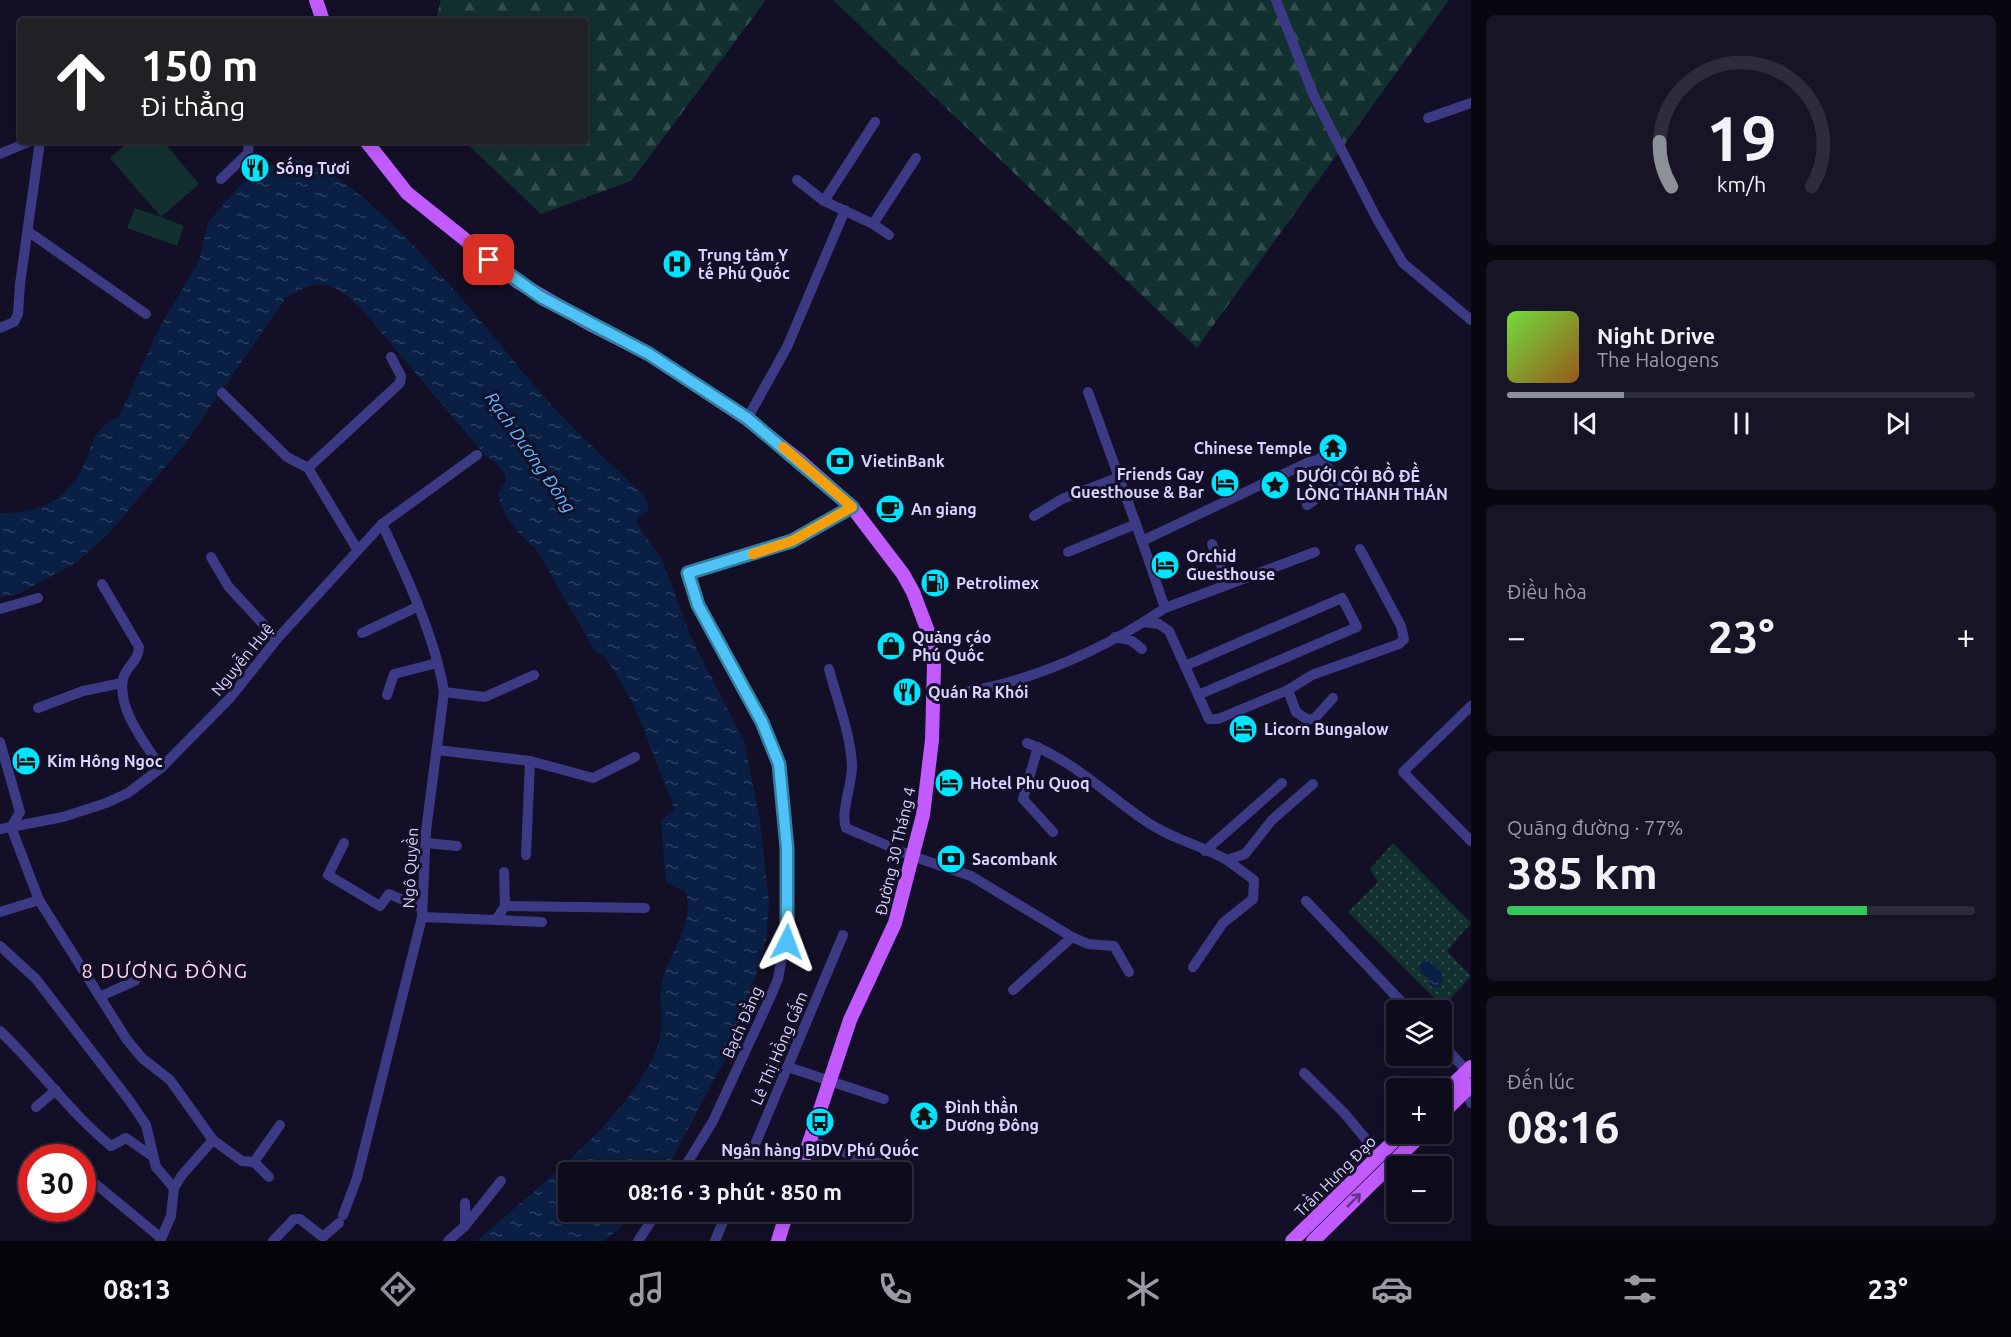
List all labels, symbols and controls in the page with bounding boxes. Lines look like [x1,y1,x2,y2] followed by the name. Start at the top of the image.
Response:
[42,42,120,120] icon: ahead
[141,42,258,89] text: 150 m
[141,91,245,121] text: Đi thẳng
[1706,103,1776,173] text: 19
[239,152,271,184] restaurant icon: Sống Tươi
[276,156,350,177] place label: Sống Tươi
[1716,172,1766,196] text: km/h
[463,234,514,285] pin
[472,243,505,276] icon: arrive
[698,246,790,282] place label: Trung tâm Y tế Phú Quốc
[661,248,693,280] hospital icon: Trung tâm Y tế Phú Quốc
[1597,323,1715,348] text: Night Drive
[1597,348,1719,371] text: The Halogens
[482,388,580,516] water label: Rạch Dương Đông
[1569,407,1602,440] icon: previous
[1725,407,1758,440] icon: pause
[1881,407,1914,440] icon: next
[1317,432,1349,464] temple icon: Chinese Temple
[1194,439,1312,457] place label: Chinese Temple
[824,445,856,477] bank icon: VietinBank
[861,452,945,470] place label: VietinBank
[1296,461,1448,503] place label: DƯỚI CỘI BỒ ĐỀ LÒNG THANH THÁN
[1070,465,1204,501] place label: Friends Gay Guesthouse & Bar
[1209,467,1241,499] hotel icon: Friends Gay Guesthouse & Bar
[1259,469,1291,501] place icon: DƯỚI CỘI BỒ ĐỀ LÒNG THANH THÁN
[874,493,906,525] cafe icon: An giang
[911,500,977,518] place label: An giang
[1186,547,1275,583] place label: Orchid Guesthouse
[1149,549,1181,581] hotel icon: Orchid Guesthouse
[919,567,951,599] fuel station icon: Petrolimex
[956,574,1039,592] place label: Petrolimex
[1507,580,1587,603] text: Điều hòa
[1708,611,1774,662] text: 23°
[205,617,277,699] street label: Nguyễn Huệ
[1507,618,1526,655] text: −
[1956,618,1975,655] text: +
[912,628,991,664] place label: Quảng cáo Phú Quốc
[875,630,907,662] shop icon: Quảng cáo Phú Quốc
[891,676,923,708] restaurant icon: Quán Ra Khói
[928,683,1029,701] place label: Quán Ra Khói
[1227,713,1259,745] hotel icon: Licorn Bungalow
[1264,720,1389,738] place label: Licorn Bungalow
[10,745,42,777] hotel icon: Kim Hông Ngoc
[47,752,163,770] place label: Kim Hông Ngoc
[933,767,965,799] hotel icon: Hotel Phu Quoq
[970,774,1090,792] place label: Hotel Phu Quoq
[871,785,919,917] street label: Đường 30 Tháng 4
[1507,816,1683,839] text: Quãng đường · 77%
[396,827,421,909] street label: Ngô Quyền
[935,843,967,875] bank icon: Sacombank
[1507,847,1658,898] text: 385 km
[972,850,1058,868] place label: Sacombank
[755,910,819,974] position arrow
[81,959,249,982] district label: 8 DƯƠNG ĐÔNG
[716,982,766,1061] street label: Bạch Đằng
[744,987,811,1107] street label: Lê Thị Hồng Gấm
[1386,1000,1452,1222] map controls
[1386,1000,1452,1066] button: layers
[1507,1070,1574,1093] text: Đến lúc
[1386,1078,1452,1144] button: +
[945,1095,1039,1134] place label: Đình thần Dương Đông
[908,1100,940,1132] temple icon: Đình thần Dương Đông
[1507,1101,1620,1152] text: 08:16
[804,1106,836,1138] bus stop icon: Ngân hàng BIDV Phú Quốc
[1289,1130,1379,1220] street label: Trần Hưng Đạo
[721,1138,919,1159] place label: Ngân hàng BIDV Phú Quốc
[18,1144,96,1222] speed limit sign: 30
[1386,1156,1452,1222] button: −
[628,1179,842,1204] text: 08:16 · 3 phút · 850 m
[1347,1193,1362,1207] one-way arrow
[377,1268,419,1310] icon: directions
[626,1268,668,1310] icon: music
[874,1268,916,1310] icon: phone
[1122,1268,1164,1310] icon: climate
[1371,1268,1413,1310] icon: car
[1619,1268,1661,1310] icon: filters
[103,1274,171,1304] text: 08:13
[1868,1274,1908,1304] text: 23°

